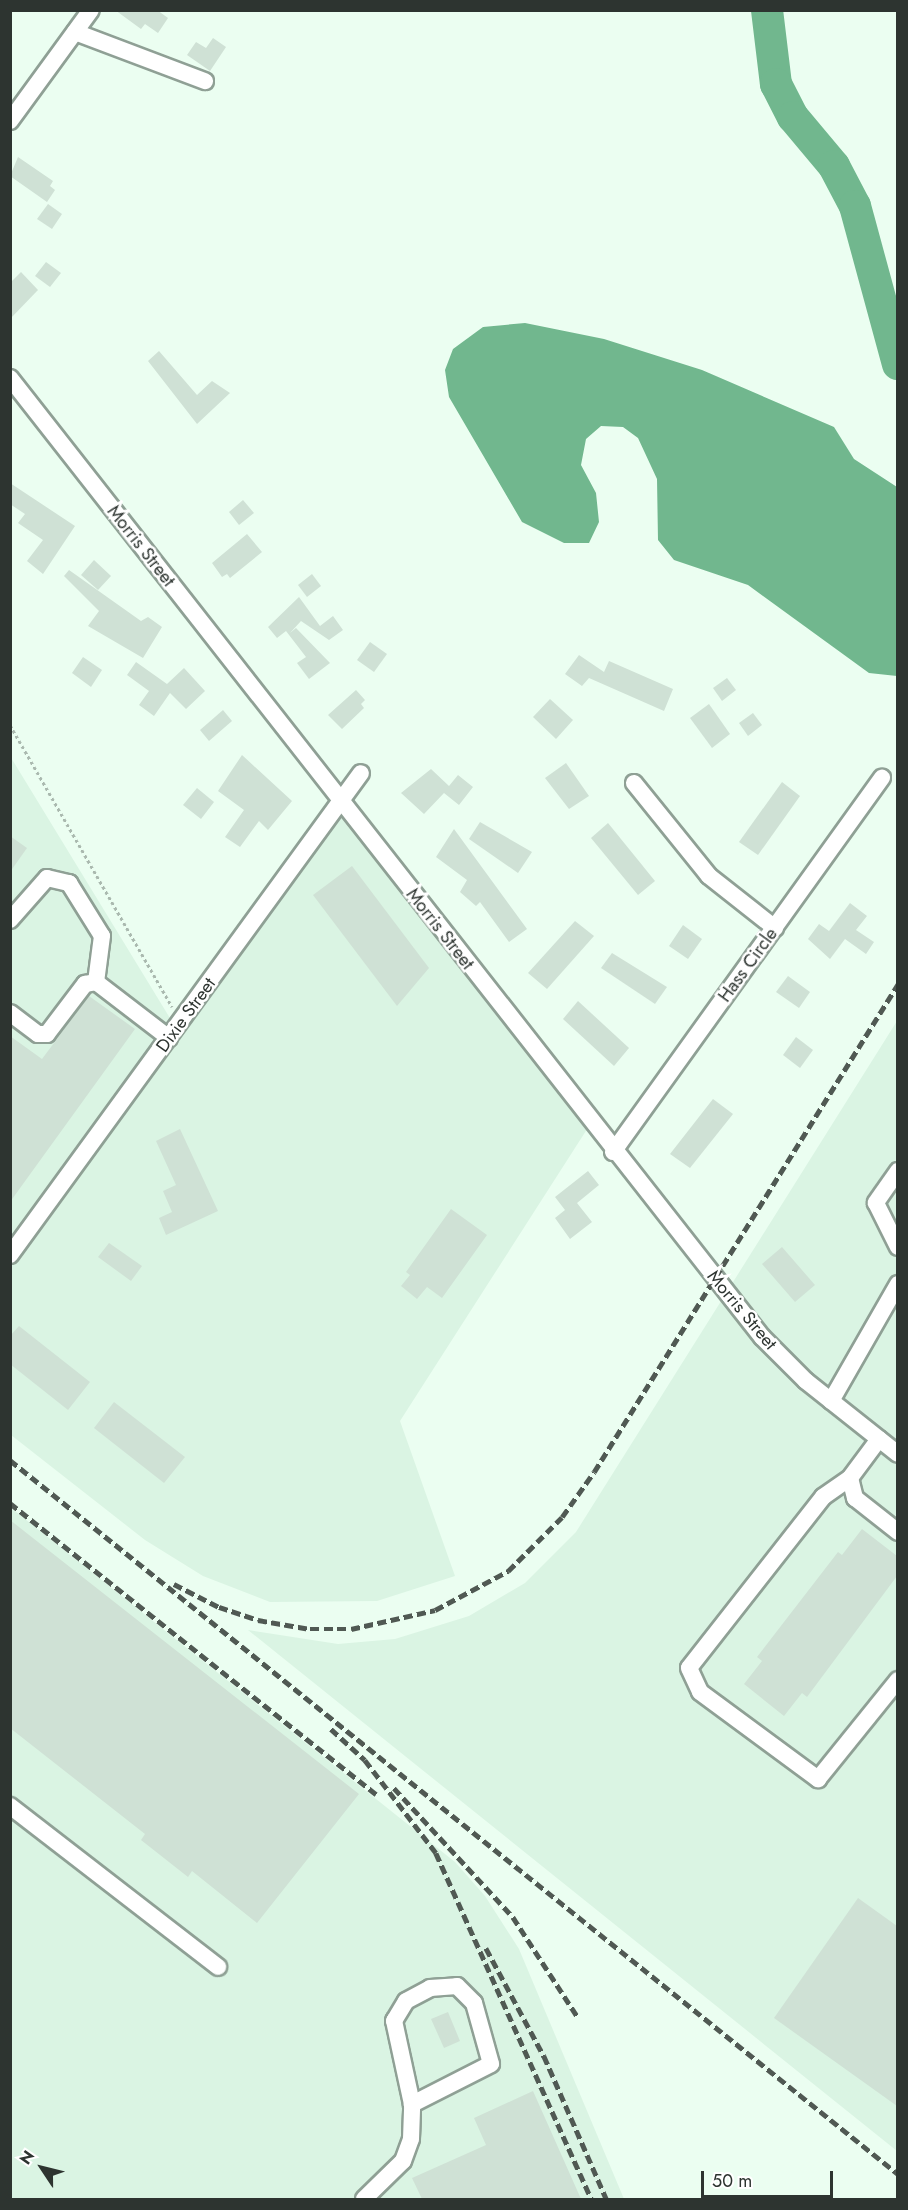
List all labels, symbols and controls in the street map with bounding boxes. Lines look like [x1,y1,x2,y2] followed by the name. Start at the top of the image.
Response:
[103,501,179,591] street label: Morris Street
[402,884,478,974] street label: Morris Street
[714,924,782,1006] street label: Hass Circle
[152,974,220,1056] street label: Dixie Street
[703,1266,781,1354] street label: Morris Street
[12,2138,72,2198] north arrow
[14,2146,40,2169] text: N
[704,2159,836,2197] scale bar
[712,2168,752,2194] text: 50 m

